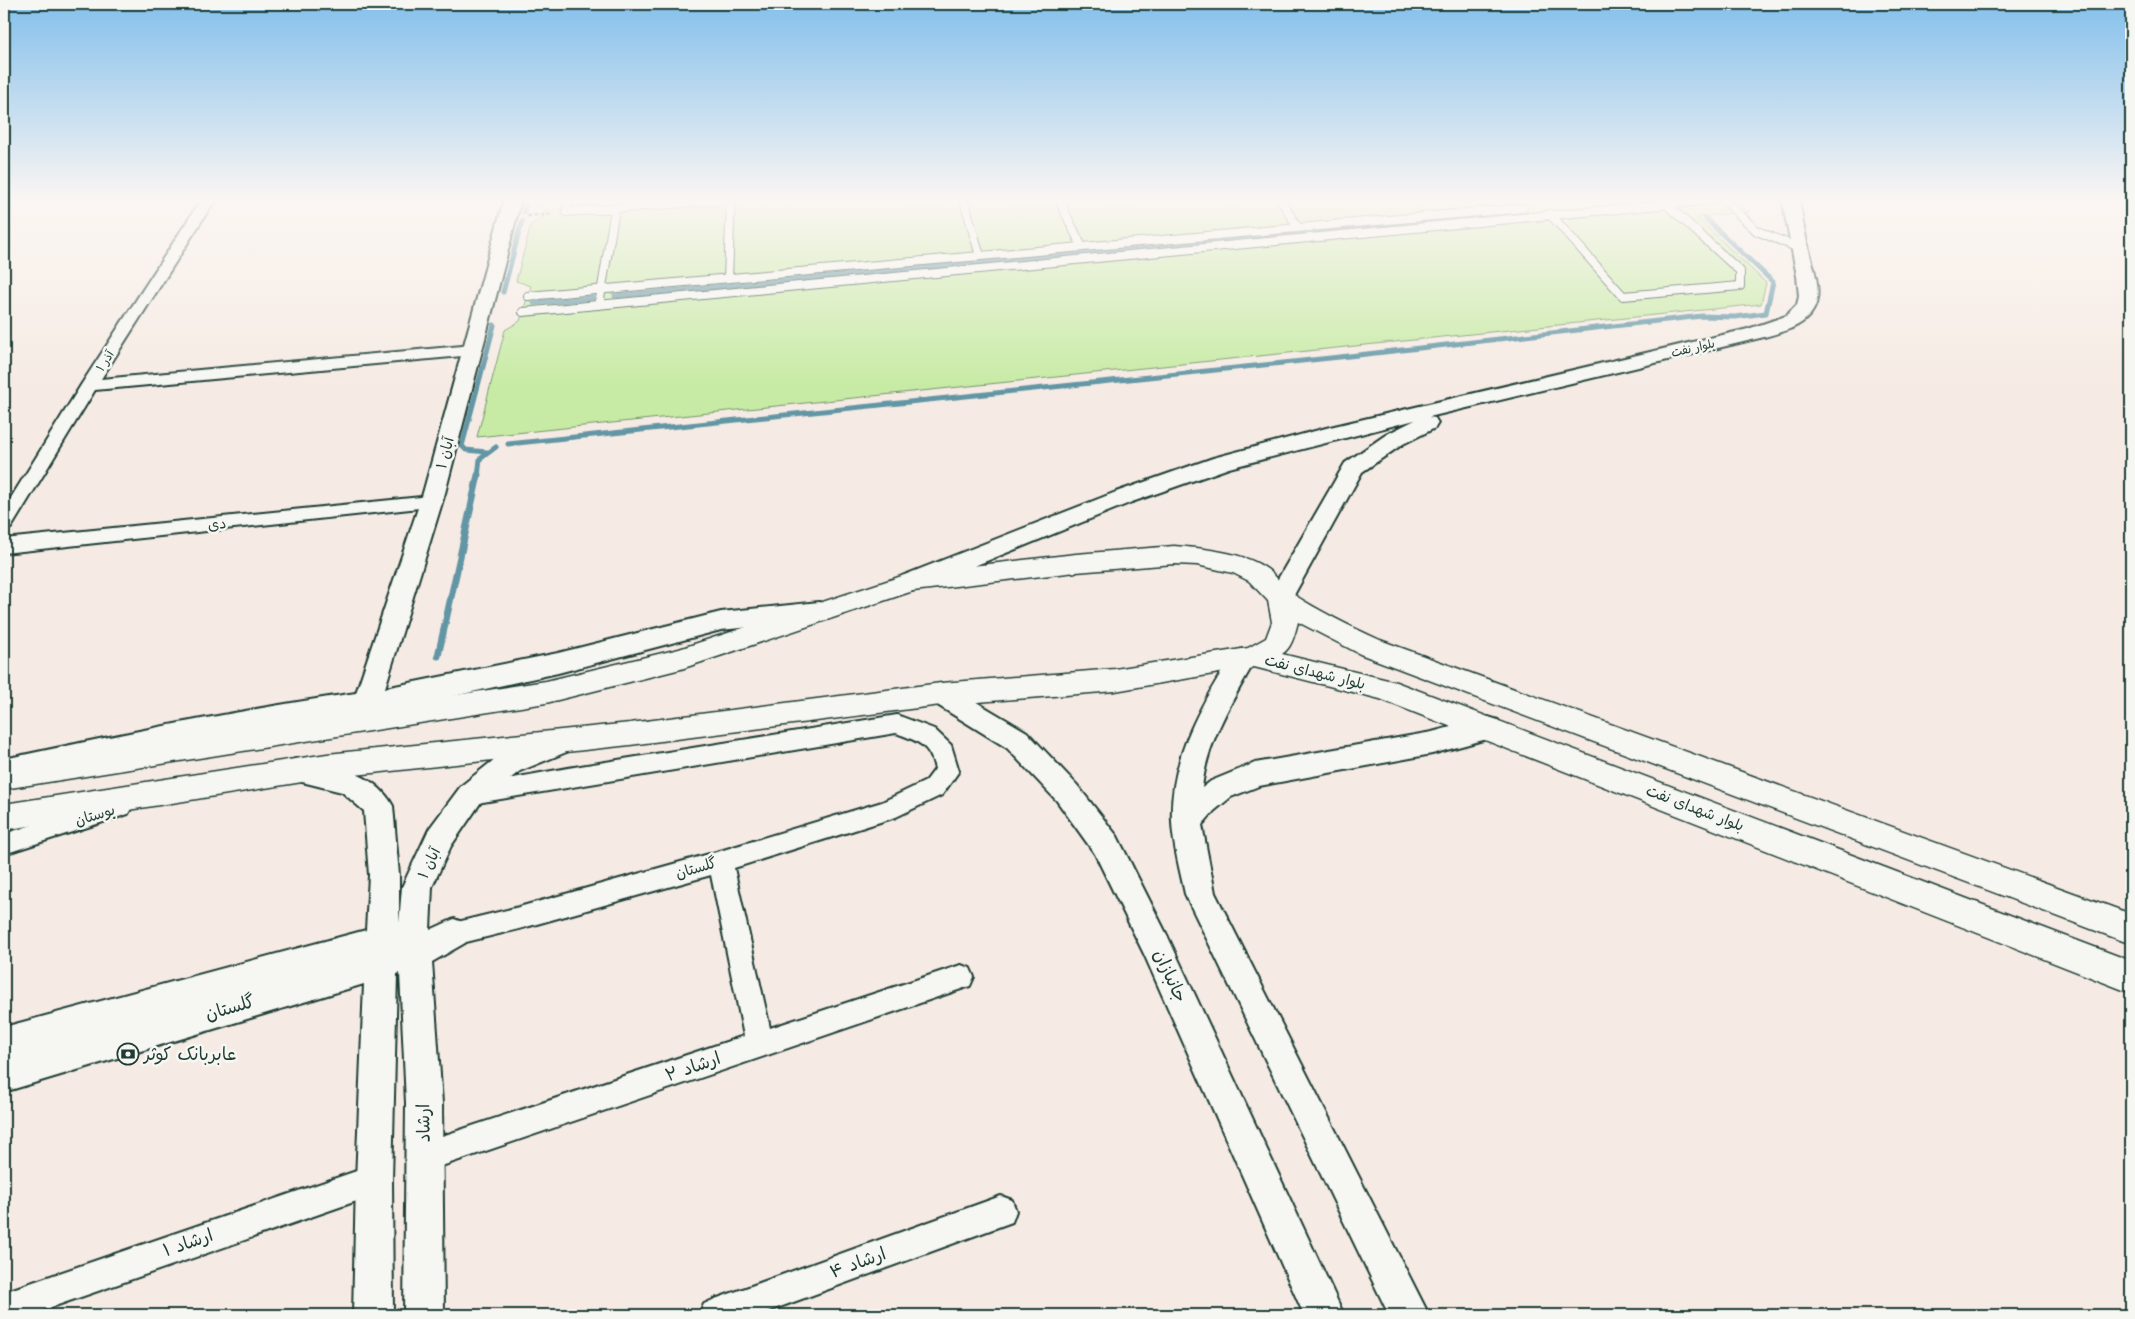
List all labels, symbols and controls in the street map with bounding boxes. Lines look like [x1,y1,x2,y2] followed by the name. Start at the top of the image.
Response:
[1670,336,1716,361] street label: بلوار نفت
[93,347,117,374] street label: آذر ۱
[432,434,458,471] street label: آبان ۱
[207,514,227,534] street label: دی
[1263,651,1367,693] street label: بلوار شهدای نفت
[1644,781,1746,835] street label: بلوار شهدای نفت
[73,800,117,830] street label: بوستان
[414,843,445,881] street label: آبان ۱
[673,854,719,882] street label: گلستان
[1149,946,1191,1006] street label: جانبازان
[203,991,257,1025] street label: گلستان
[116,1042,140,1066] bank icon: عابربانک کوثر
[142,1044,237,1065] place label: عابربانک کوثر
[663,1048,723,1086] street label: ارشاد ۲
[413,1103,435,1143] street label: ارشاد
[160,1225,216,1261] street label: ارشاد ۱
[827,1243,889,1283] street label: ارشاد ۴

